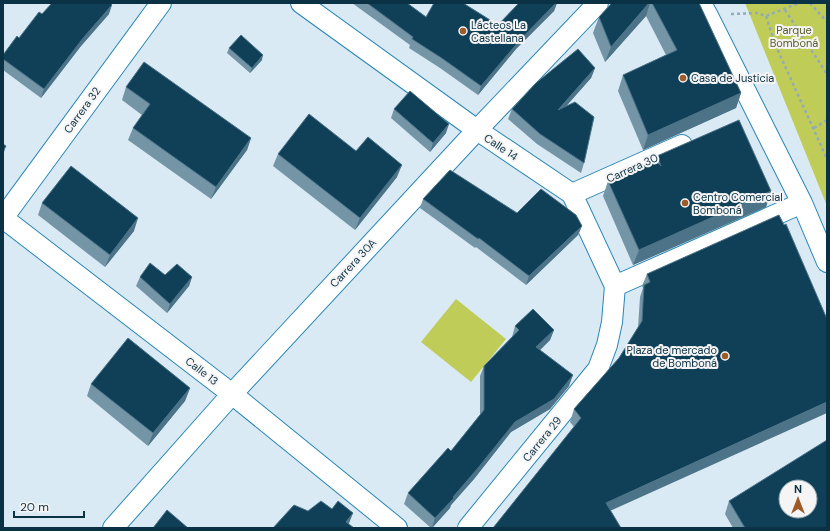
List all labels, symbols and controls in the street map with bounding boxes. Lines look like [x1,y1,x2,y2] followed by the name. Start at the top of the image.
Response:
[471,18,526,45] place label: Lácteos La Castellana
[770,23,818,50] park label: Parque Bomboná
[458,26,468,36] marker: Lácteos La Castellana
[691,71,774,85] place label: Casa de Justicia
[678,73,688,83] marker: Casa de Justicia
[61,84,103,136] street label: Carrera 32
[481,131,521,164] street label: Calle 14
[604,150,660,186] street label: Carrera 30
[693,190,783,217] place label: Centro Comercial Bomboná
[680,198,690,208] marker: Centro Comercial Bomboná
[327,236,379,290] street label: Carrera 30A
[627,343,717,370] place label: Plaza de mercado de Bomboná
[720,351,730,361] marker: Plaza de mercado de Bomboná
[183,354,221,388] street label: Calle 13
[520,413,565,464] street label: Carrera 29
[778,479,818,519] north arrow
[794,482,802,496] text: N
[14,493,84,519] scale bar
[20,499,49,515] text: 20 m

